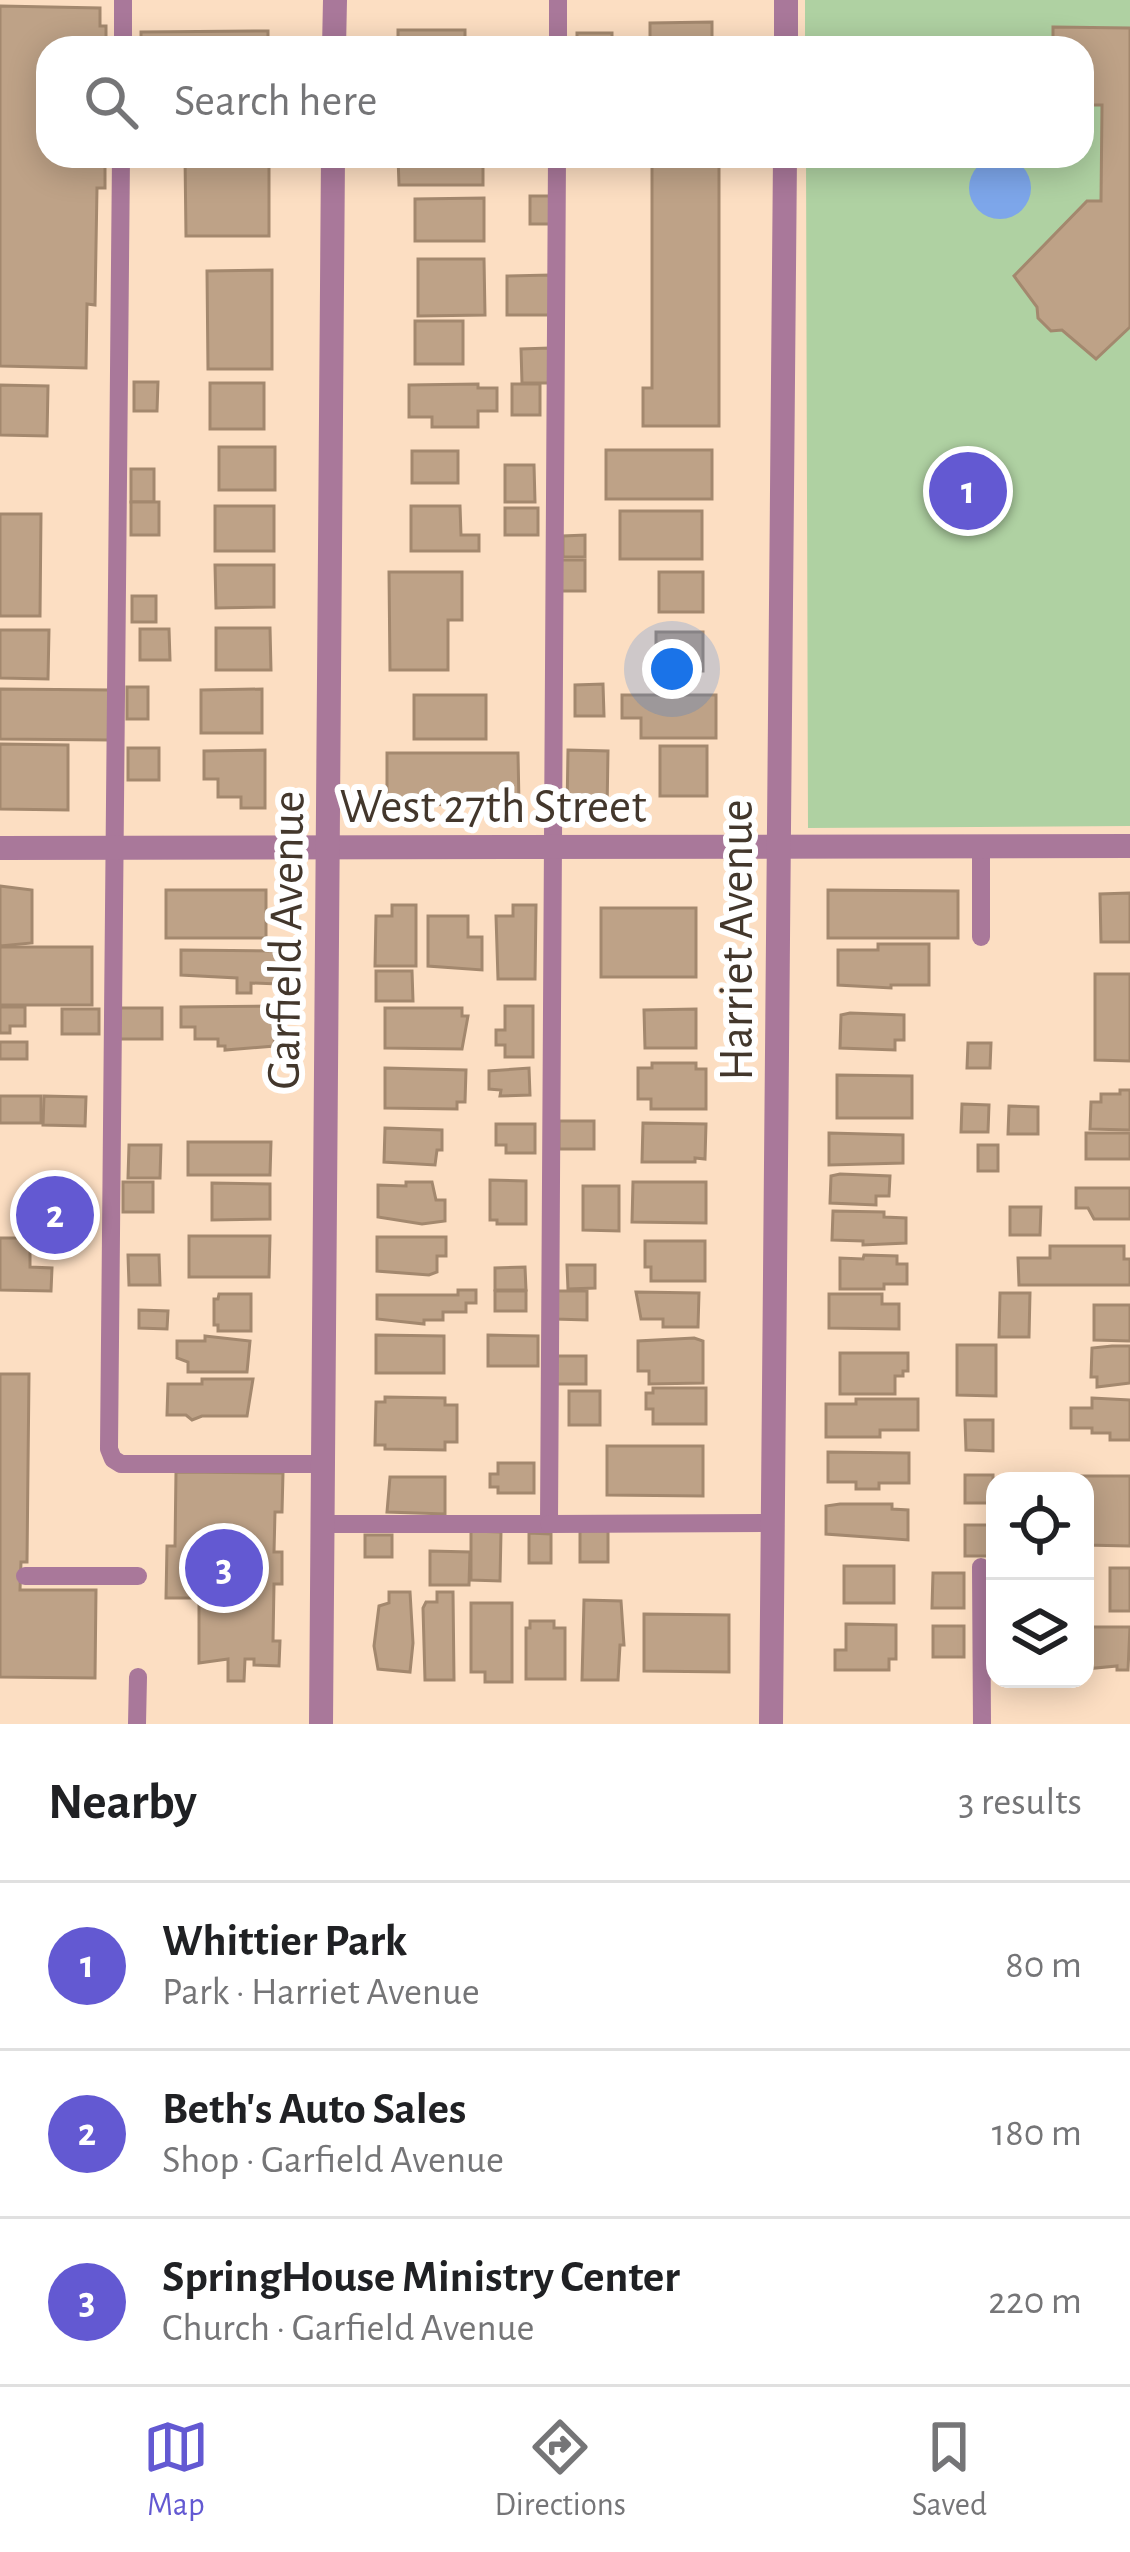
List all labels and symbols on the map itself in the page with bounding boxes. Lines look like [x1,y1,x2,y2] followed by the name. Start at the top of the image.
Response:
[929,446,1007,536] pin: 1
[642,639,702,699] your location
[340,784,646,832] street label: West 27th Street
[260,790,314,1090] street label: Garfield Avenue
[714,799,762,1081] street label: Harriet Avenue
[16,1170,94,1260] pin: 2
[185,1523,263,1613] pin: 3

